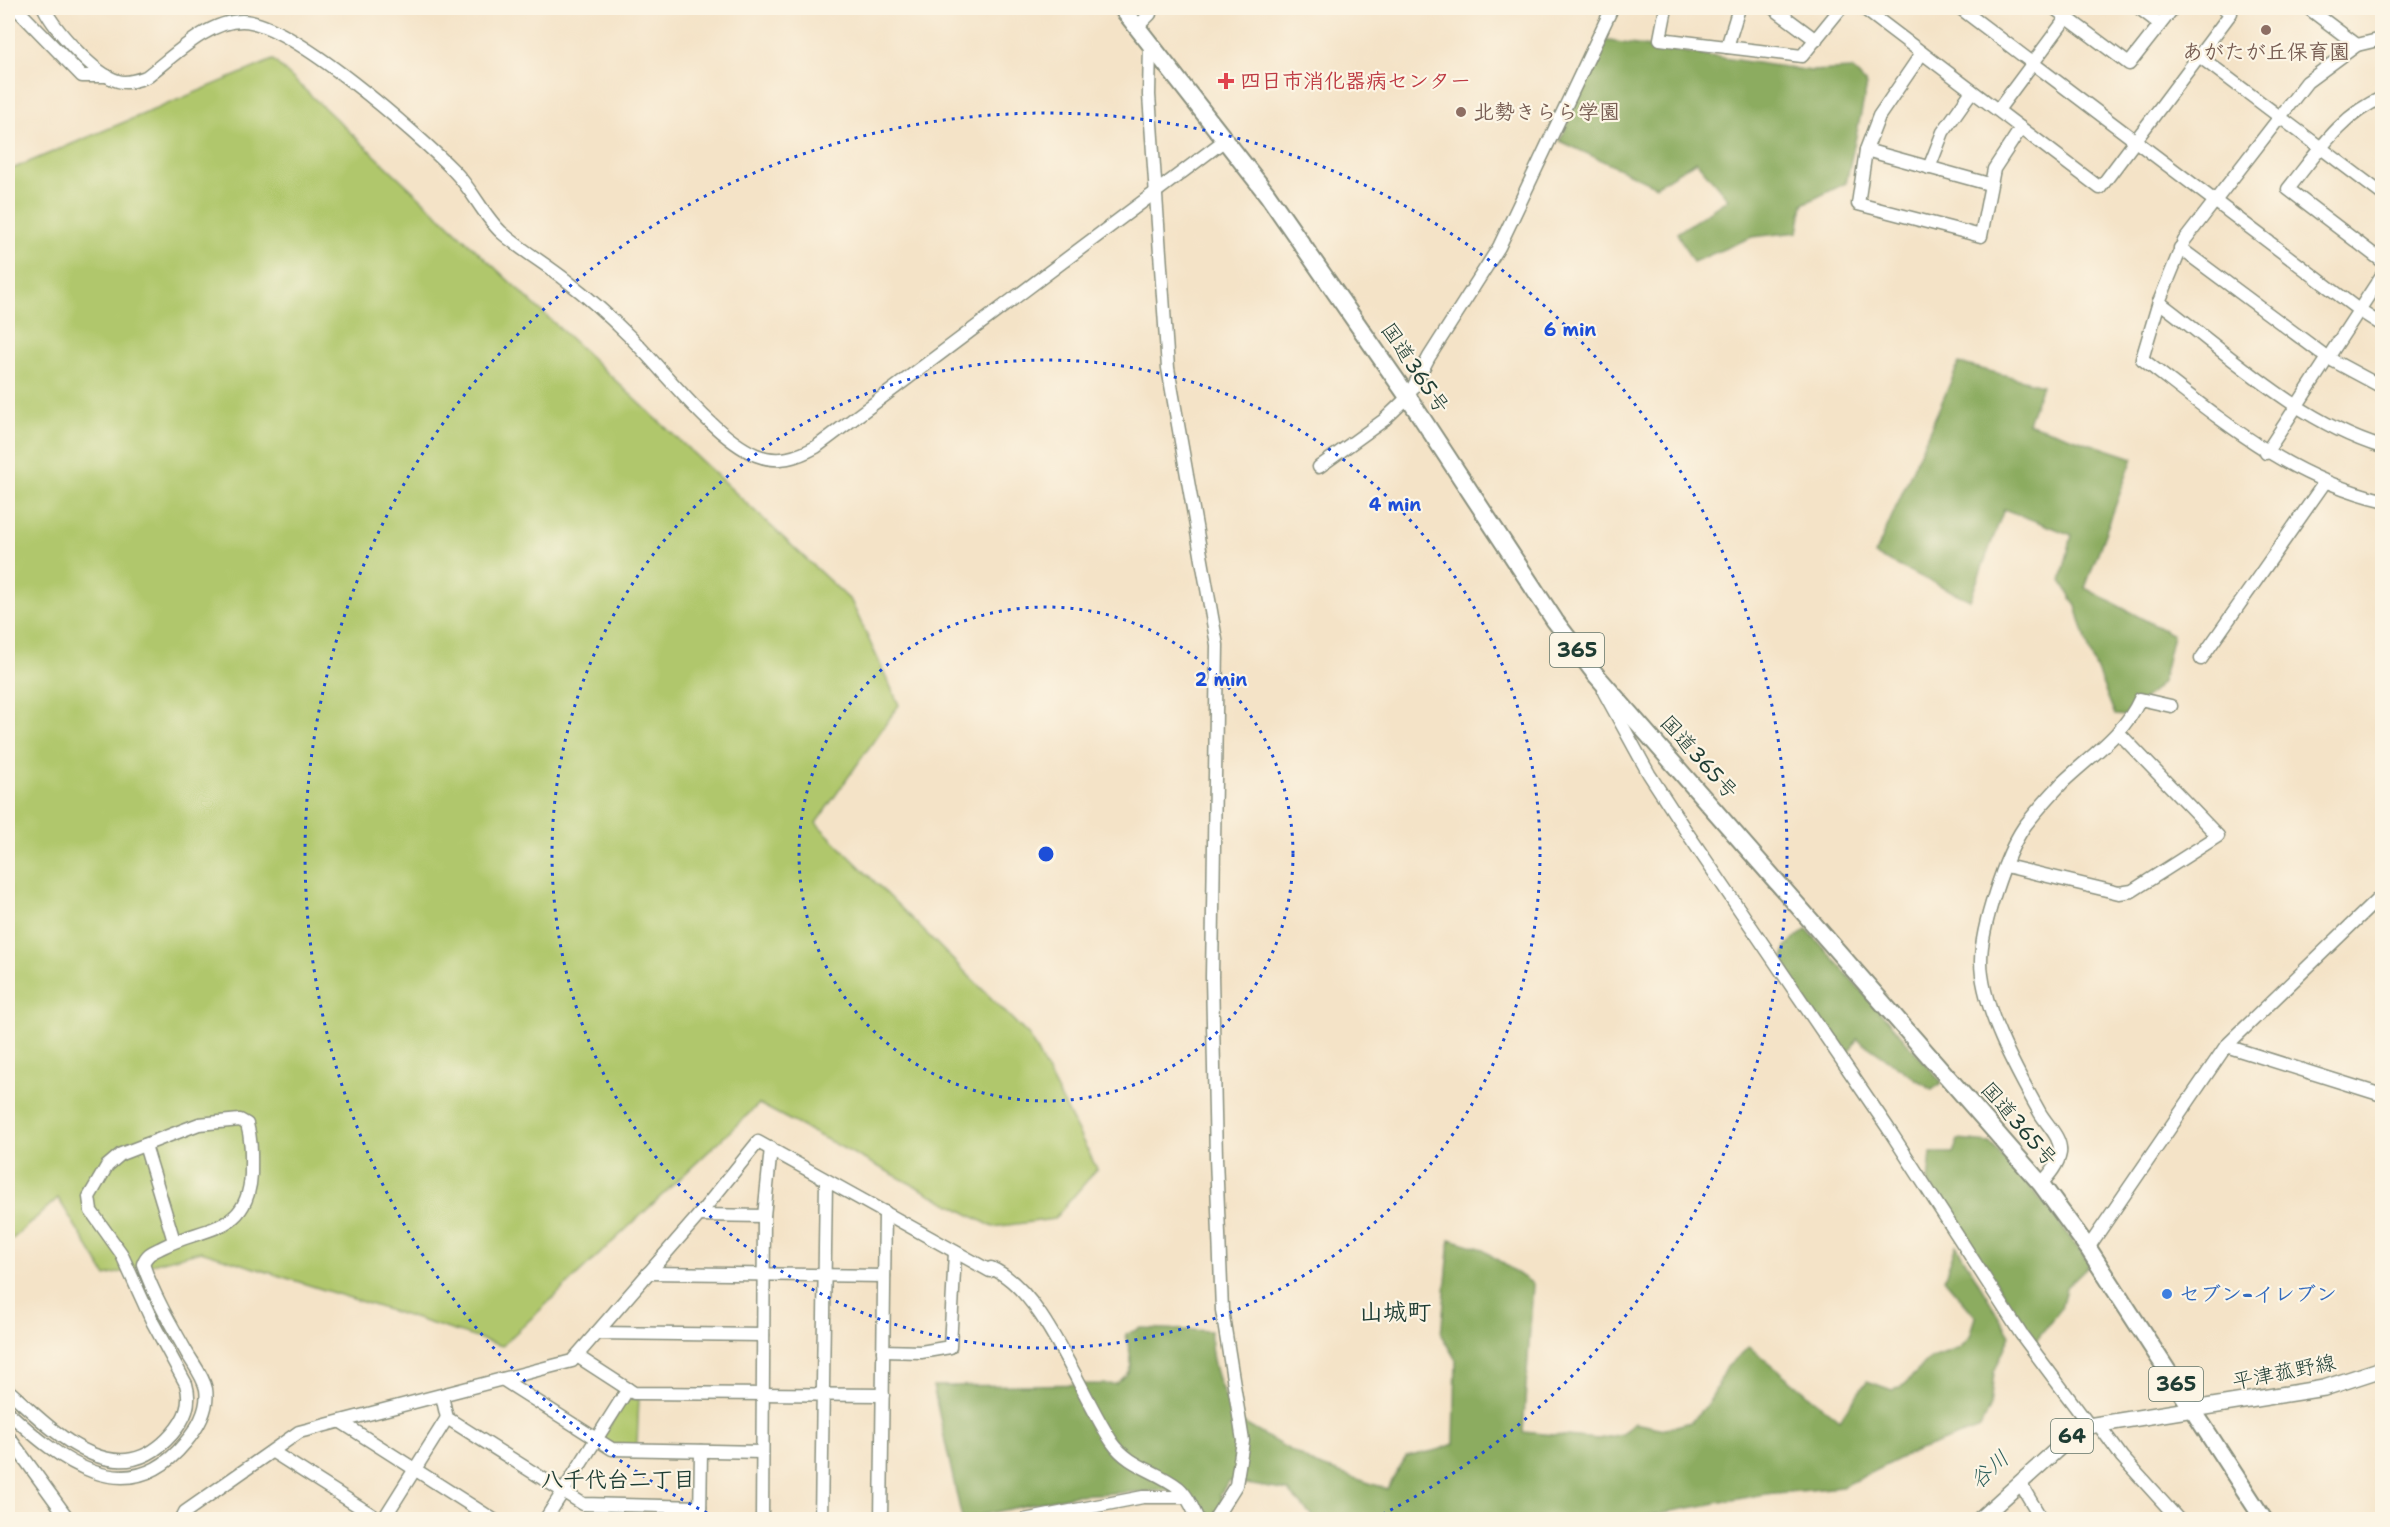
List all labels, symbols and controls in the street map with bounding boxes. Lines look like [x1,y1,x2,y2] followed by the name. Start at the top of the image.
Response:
[2259,23,2273,37] marker: あがたが丘保育園
[2182,38,2350,66] place label: あがたが丘保育園
[1240,67,1471,95] place label: 四日市消化器病センター
[1217,72,1235,90] marker: 四日市消化器病センター
[1473,98,1620,126] place label: 北勢きらら学園
[1454,105,1468,119] marker: 北勢きらら学園
[1374,317,1456,419] street label: 国道365号
[1544,318,1596,342] text: 6 min
[1369,493,1421,517] text: 4 min
[1550,633,1604,667] road number: 365
[1195,668,1247,692] text: 2 min
[1654,709,1744,805] street label: 国道365号
[1036,844,1056,864] centre of rings
[1974,1076,2064,1172] street label: 国道365号
[2179,1280,2337,1308] place label: セブン-イレブン
[2160,1287,2174,1301] marker: セブン-イレブン
[1359,1296,1431,1328] district label: 山城町
[2230,1348,2338,1396] street label: 平津菰野線
[2149,1367,2203,1401] road number: 365
[2051,1419,2093,1453] road number: 64
[1963,1444,2015,1495] water label: 谷川
[541,1465,695,1494] district label: 八千代台二丁目

